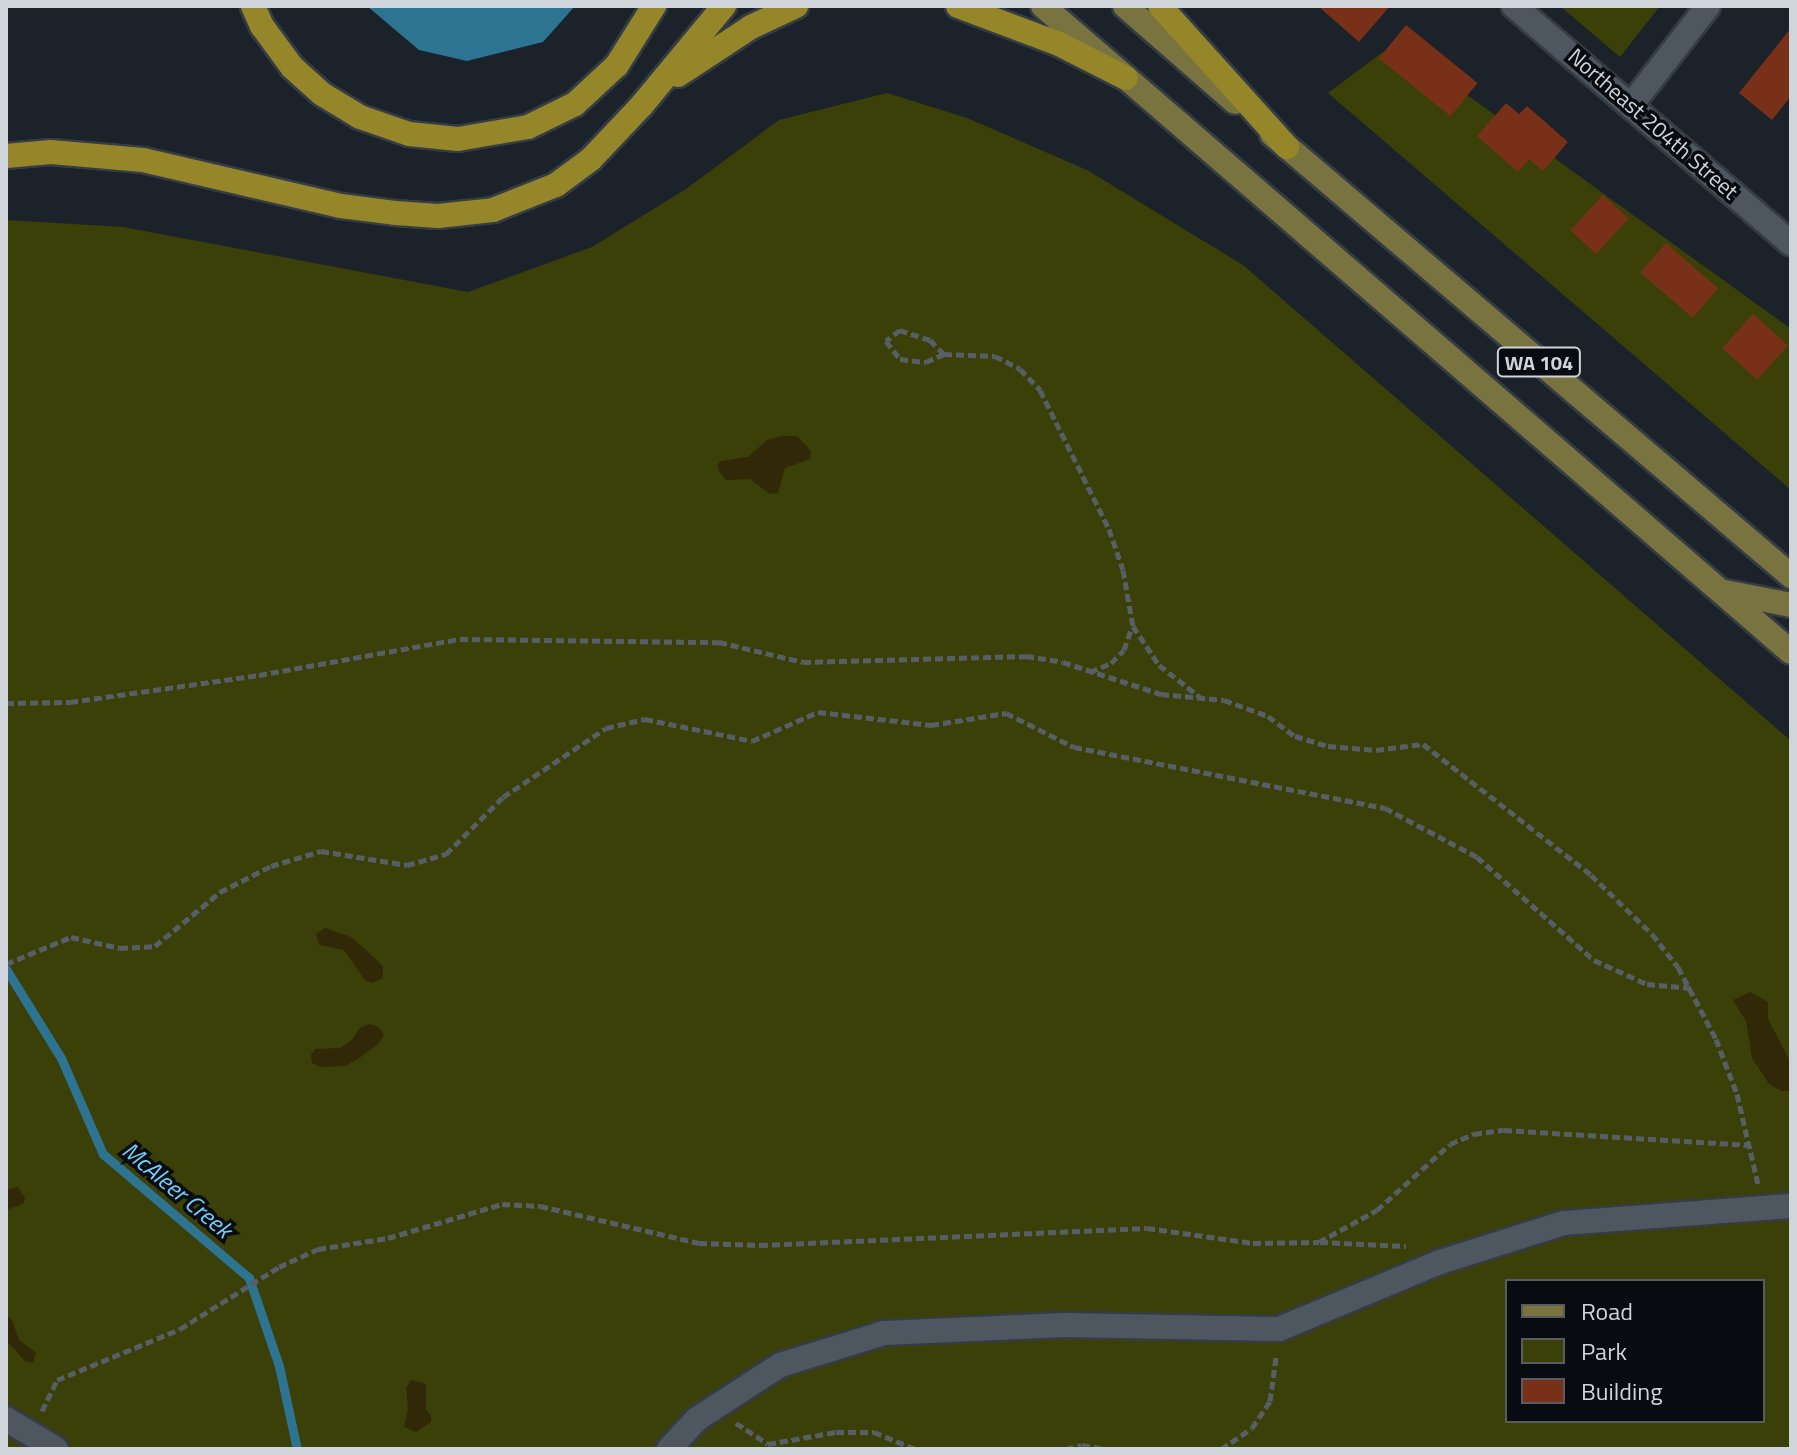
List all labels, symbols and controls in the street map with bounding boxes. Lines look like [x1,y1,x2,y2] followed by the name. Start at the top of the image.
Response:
[1563,43,1743,205] street label: Northeast 204th Street
[1495,346,1583,378] road number: WA 104
[116,1136,238,1244] water label: McAleer Creek
[1505,1279,1765,1423] legend
[1581,1293,1633,1329] text: Road
[1581,1333,1627,1369] text: Park
[1581,1373,1663,1409] text: Building

